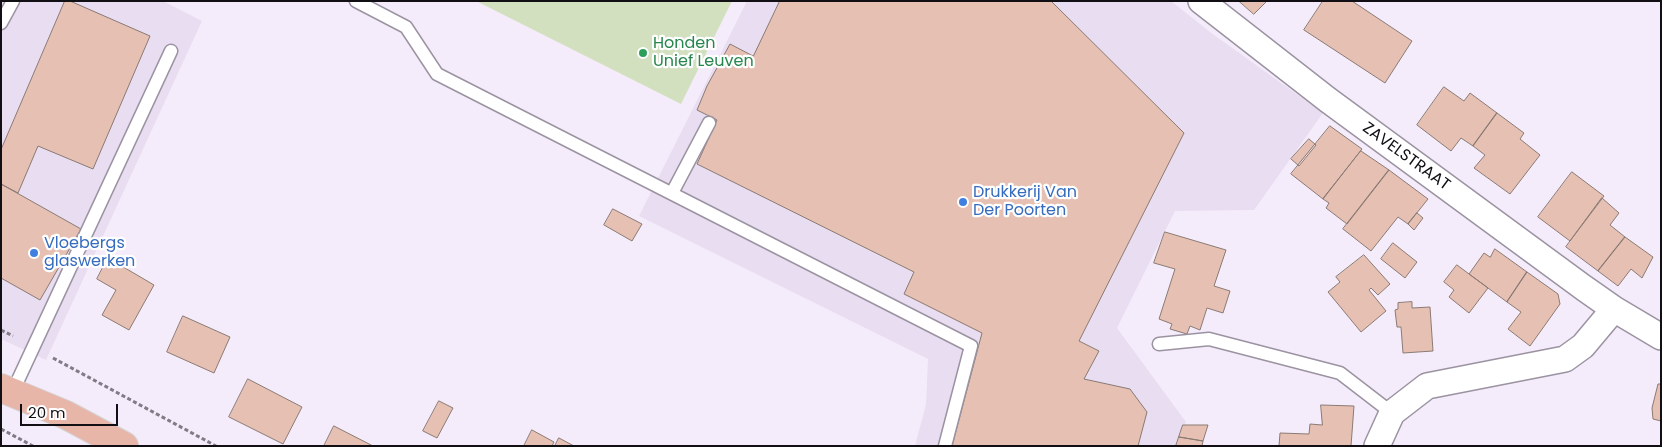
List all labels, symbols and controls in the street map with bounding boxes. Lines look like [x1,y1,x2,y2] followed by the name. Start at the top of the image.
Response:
[653,34,754,72] place label: Honden Unief Leuven
[637,47,649,59] marker: Honden Unief Leuven
[1359,119,1453,195] street label: ZAVELSTRAAT
[973,183,1077,221] place label: Drukkerij Van Der Poorten
[957,196,969,208] marker: Drukkerij Van Der Poorten
[44,234,135,272] place label: Vloebergs glaswerken
[28,247,40,259] marker: Vloebergs glaswerken
[22,394,120,426] scale bar
[28,402,66,423] text: 20 m

